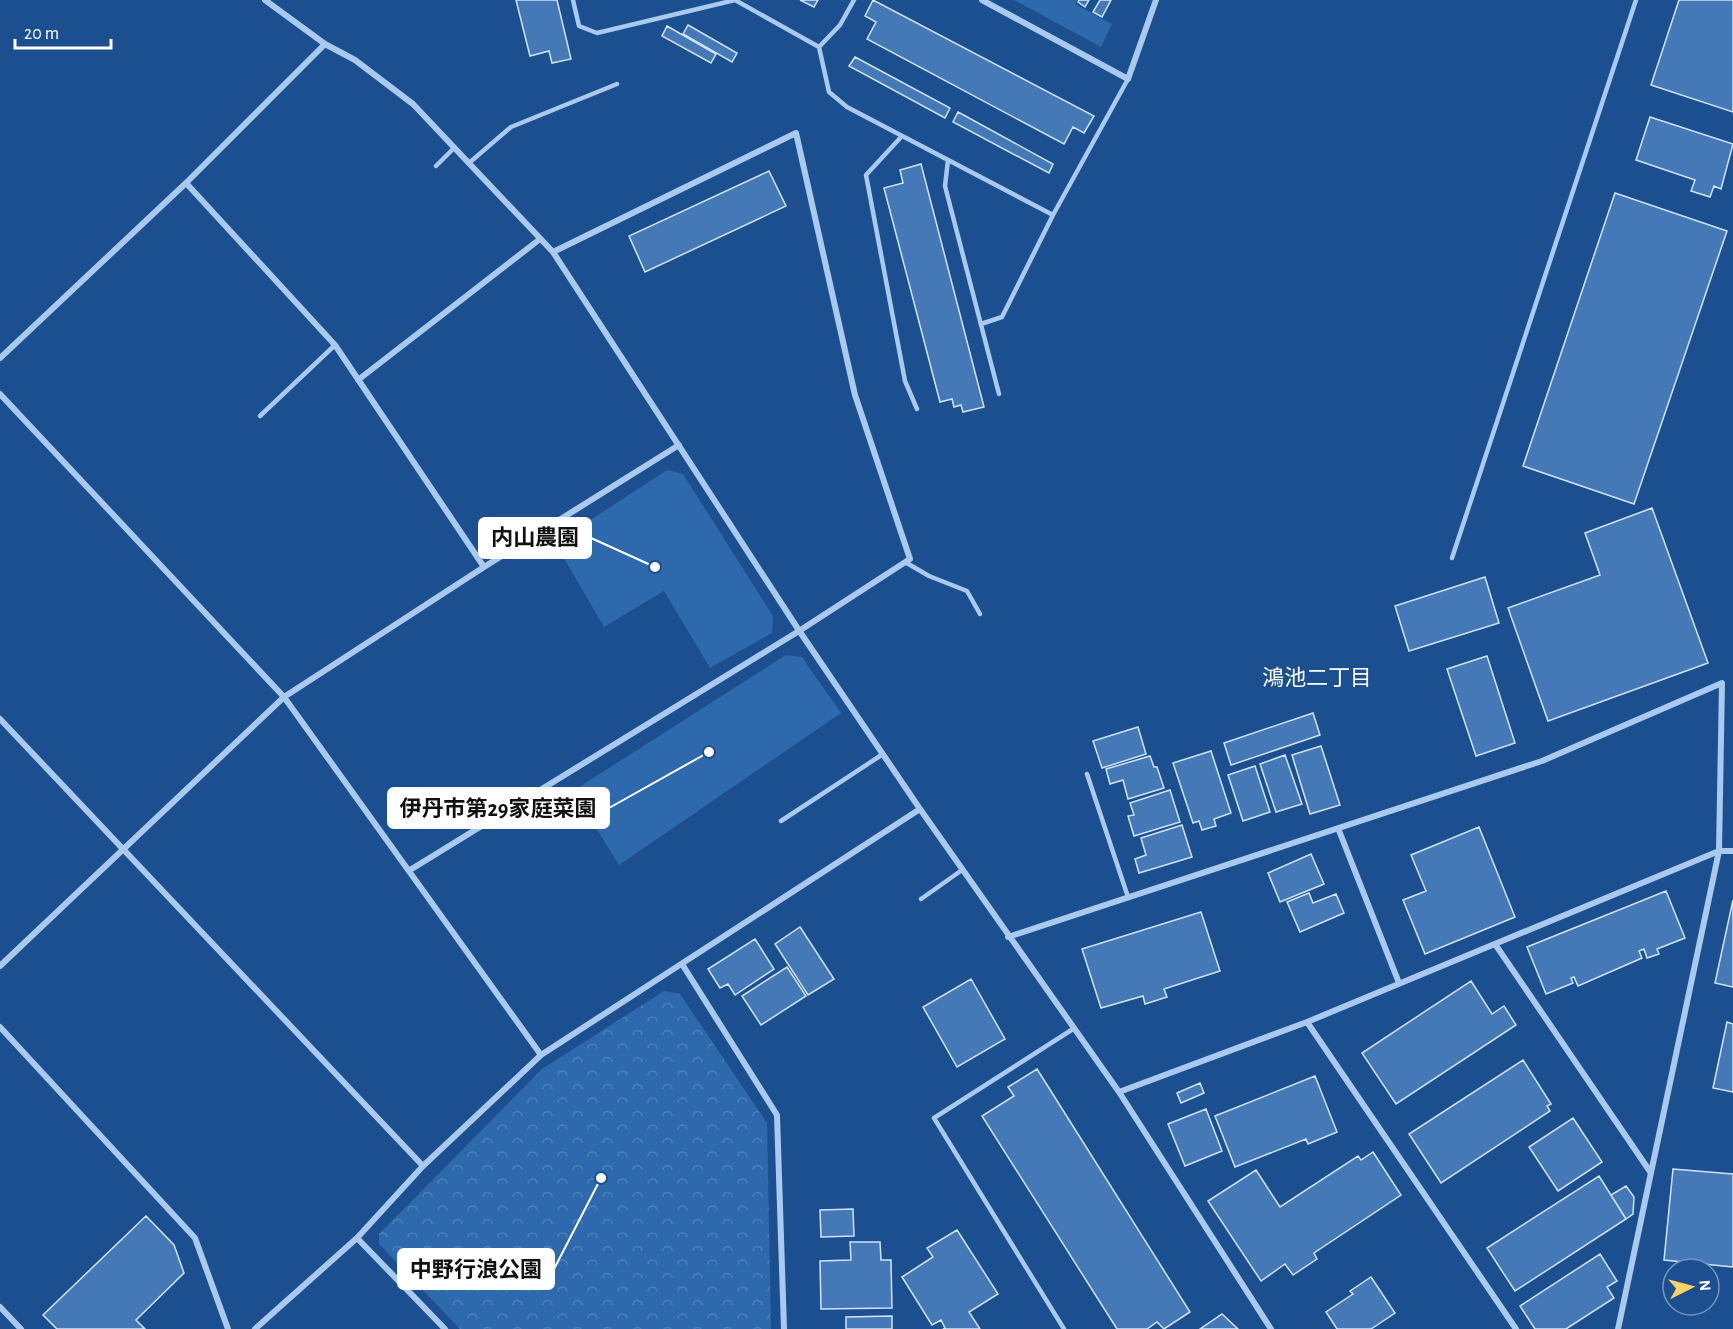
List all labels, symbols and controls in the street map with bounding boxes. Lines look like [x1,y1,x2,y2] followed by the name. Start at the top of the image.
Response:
[15,12,111,50] scale bar
[24,25,59,43] text: 20 m
[479,518,591,558] callout: 内山農園
[491,526,579,549] text: 内山農園
[1262,666,1372,689] district label: 鴻池二丁目
[388,788,609,828] callout: 伊丹市第29家庭菜園
[400,797,597,820] text: 伊丹市第29家庭菜園
[398,1249,554,1289] callout: 中野行浪公園
[1661,1257,1721,1317] north arrow
[410,1258,542,1281] text: 中野行浪公園
[1696,1279,1713,1292] text: N

